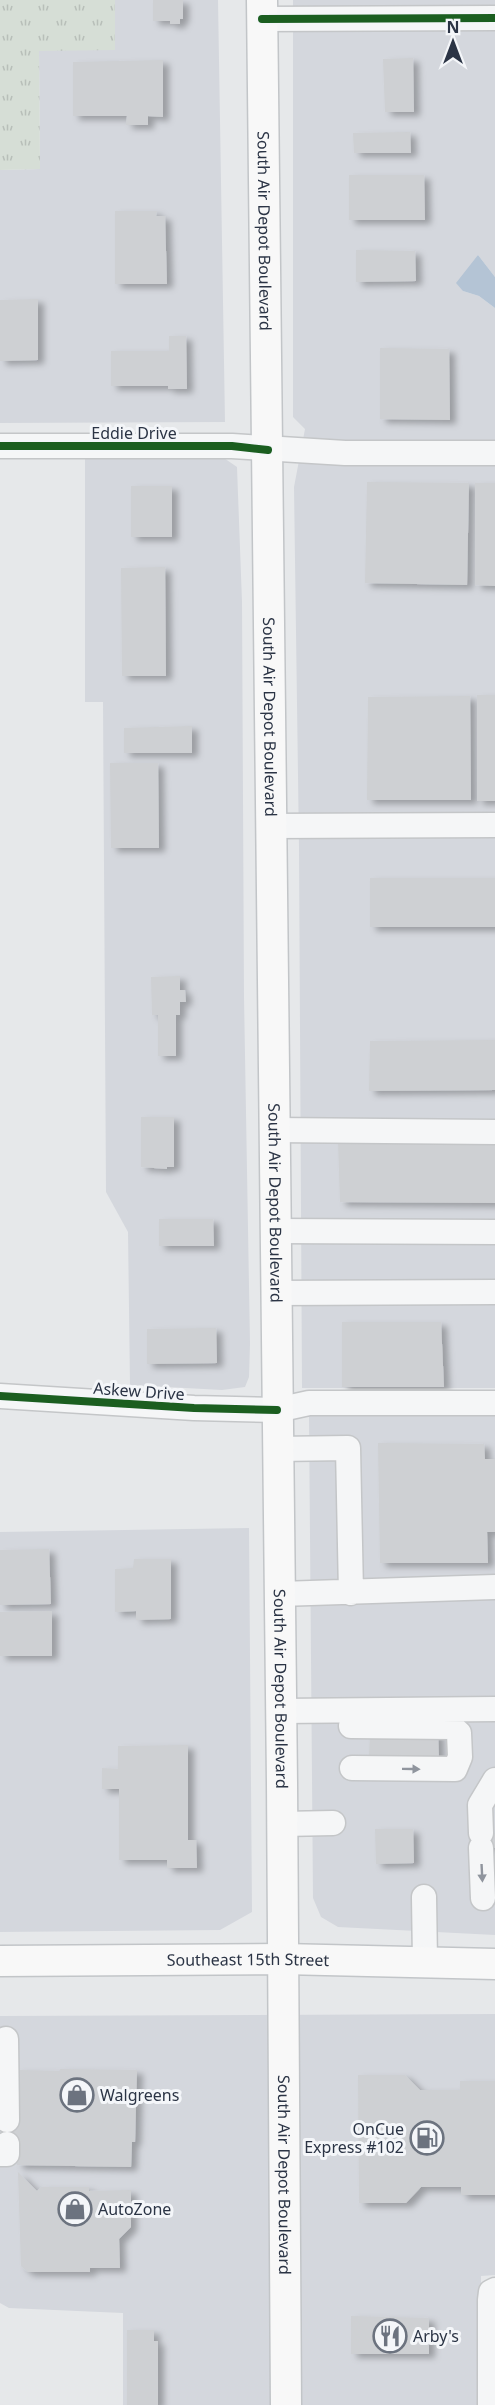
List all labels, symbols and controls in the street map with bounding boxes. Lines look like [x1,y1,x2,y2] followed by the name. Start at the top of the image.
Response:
[423,12,483,72] north arrow
[446,16,460,38] text: N
[252,131,277,331] street label: South Air Depot Boulevard
[91,422,177,444] street label: Eddie Drive
[258,617,282,817] street label: South Air Depot Boulevard
[263,1103,288,1303] street label: South Air Depot Boulevard
[93,1377,185,1405] street label: Askew Drive
[269,1589,293,1789] street label: South Air Depot Boulevard
[401,1764,420,1773] one-way arrow
[478,1863,487,1882] one-way arrow
[167,1948,330,1971] street label: Southeast 15th Street
[273,2075,296,2275] street label: South Air Depot Boulevard
[59,2077,95,2113] shop icon: Walgreens
[100,2084,179,2106] place label: Walgreens
[304,2118,404,2158] place label: OnCue Express #102
[409,2120,445,2156] fuel station icon: OnCue Express #102
[57,2191,93,2227] shop icon: AutoZone
[98,2198,171,2220] place label: AutoZone
[372,2318,408,2354] restaurant icon: Arby's
[413,2325,459,2347] place label: Arby's

